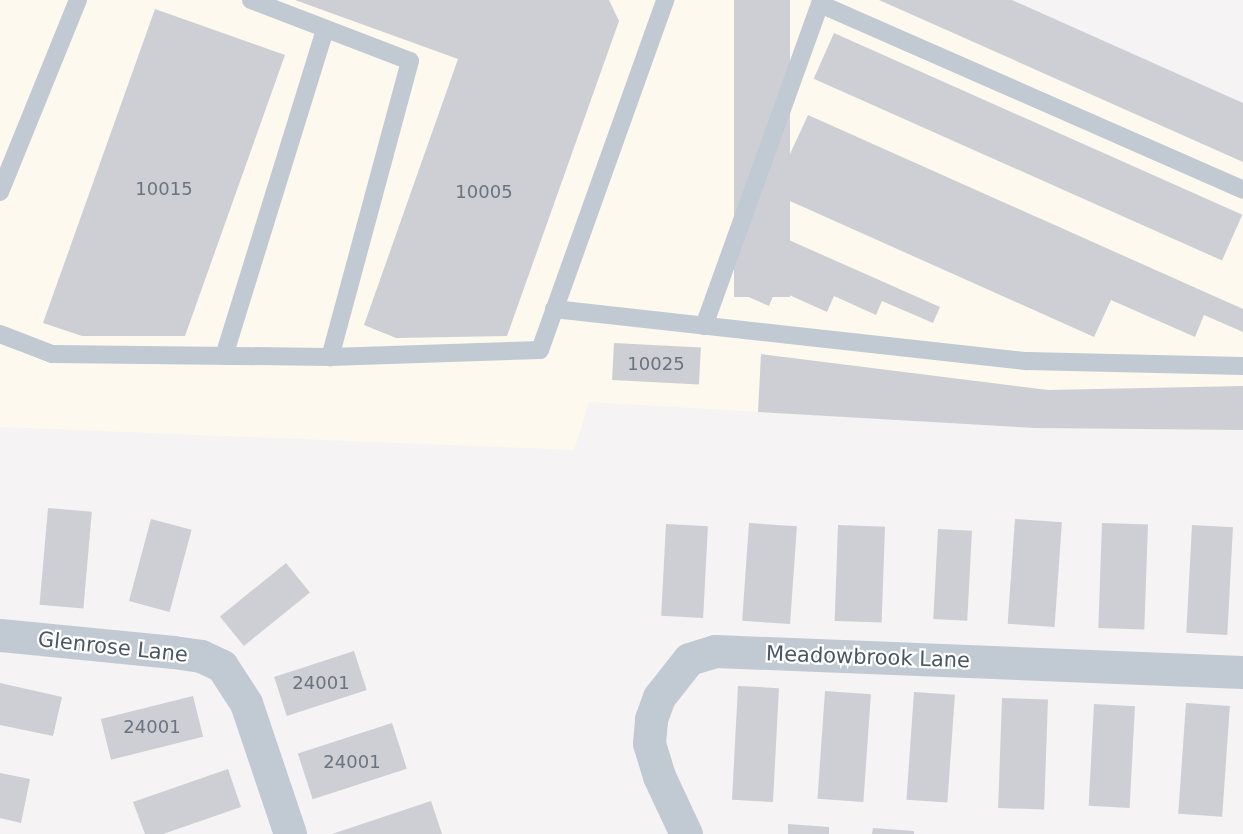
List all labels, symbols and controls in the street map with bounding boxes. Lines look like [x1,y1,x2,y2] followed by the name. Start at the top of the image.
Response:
[135,178,193,200] house number: 10015
[455,181,513,203] house number: 10005
[627,353,685,375] house number: 10025
[37,627,189,667] street label: Glenrose Lane
[766,641,970,673] street label: Meadowbrook Lane
[292,672,350,694] house number: 24001
[123,716,181,738] house number: 24001
[323,751,381,773] house number: 24001

